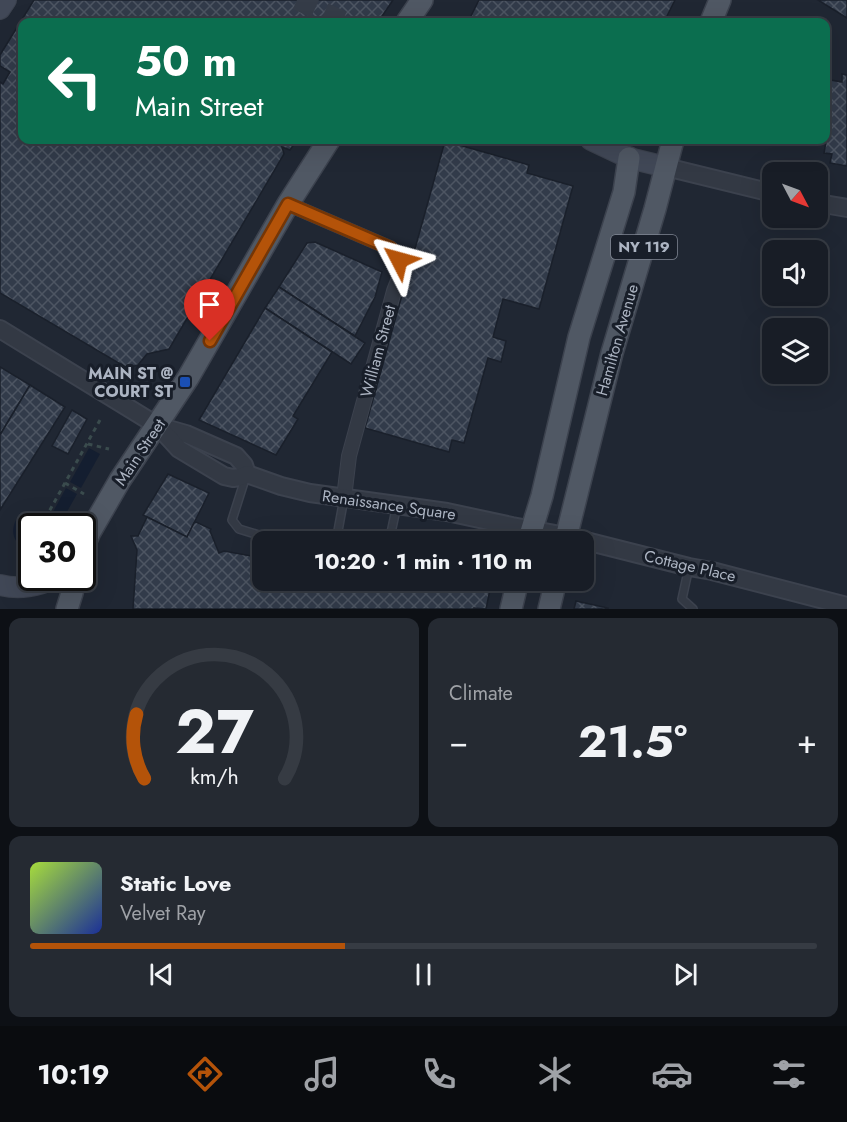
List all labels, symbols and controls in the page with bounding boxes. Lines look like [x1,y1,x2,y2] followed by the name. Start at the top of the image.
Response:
[135,31,237,92] text: 50 m
[36,42,114,120] icon: left
[135,87,264,126] text: Main Street
[762,162,828,228] north arrow
[762,162,828,384] map controls
[367,228,431,292] position arrow
[611,235,677,259] road number: NY 119
[762,240,828,306] button: sound
[184,279,235,341] pin
[590,282,644,398] street label: Hamilton Avenue
[193,288,226,321] icon: arrive
[355,302,401,400] street label: William Street
[762,318,828,384] button: layers
[88,362,174,403] place label: MAIN ST @ COURT ST
[178,375,192,389] marker: MAIN ST @ COURT ST
[109,414,171,490] street label: Main Street
[321,484,457,526] street label: Renaissance Square
[18,513,96,591] speed limit sign: 30
[642,544,738,588] street label: Cottage Place
[314,545,532,577] text: 10:20 · 1 min · 110 m
[449,679,513,708] text: Climate
[175,686,254,776] text: 27
[578,709,687,774] text: 21.5°
[449,718,468,765] text: −
[797,718,817,765] text: +
[190,762,238,793] text: km/h
[120,867,231,899] text: Static Love
[120,899,206,928] text: Velvet Ray
[145,958,178,991] icon: previous
[407,958,440,991] icon: pause
[669,958,702,991] icon: next
[184,1053,226,1095] icon: directions
[301,1053,343,1095] icon: music
[418,1053,460,1095] icon: phone
[534,1053,576,1095] icon: climate
[651,1053,693,1095] icon: car
[768,1053,810,1095] icon: filters
[37,1055,109,1094] text: 10:19

